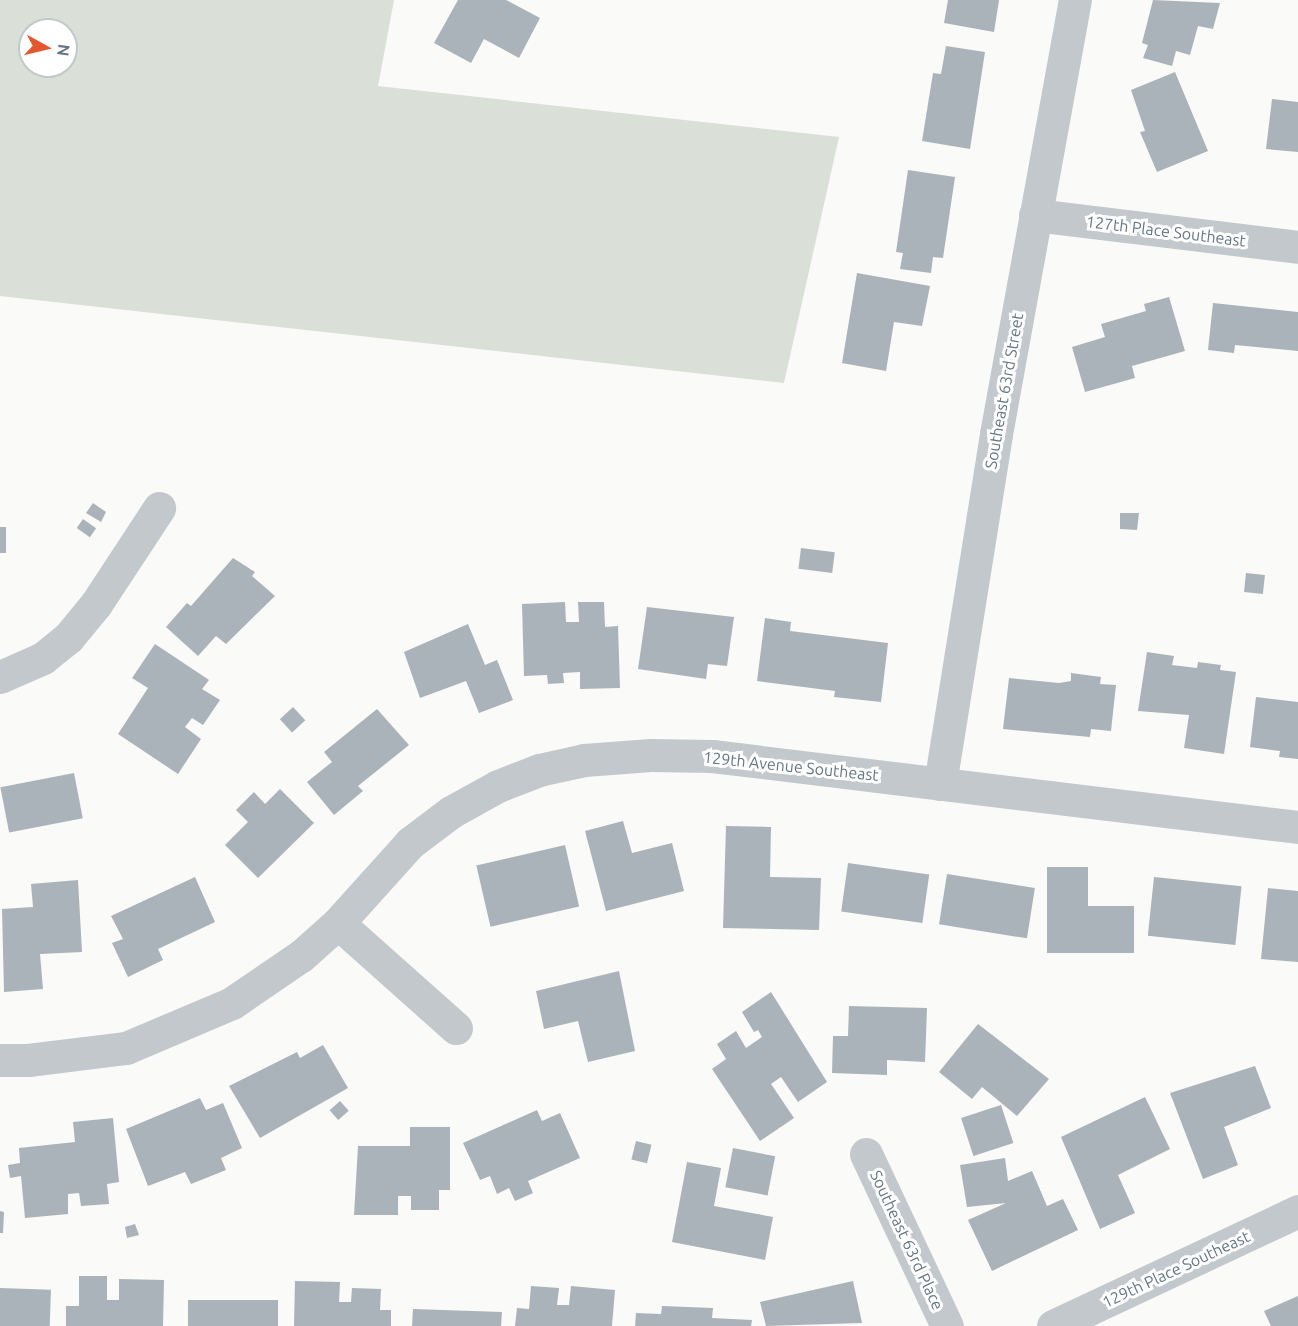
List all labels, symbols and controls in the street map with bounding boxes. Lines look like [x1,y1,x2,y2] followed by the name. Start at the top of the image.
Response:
[18,18,78,78] north arrow
[54,43,74,57] text: N
[1085,212,1247,250] street label: 127th Place Southeast
[981,312,1027,470] street label: Southeast 63rd Street
[702,747,880,785] street label: 129th Avenue Southeast
[866,1167,948,1313] street label: Southeast 63rd Place
[1099,1226,1253,1312] street label: 129th Place Southeast

